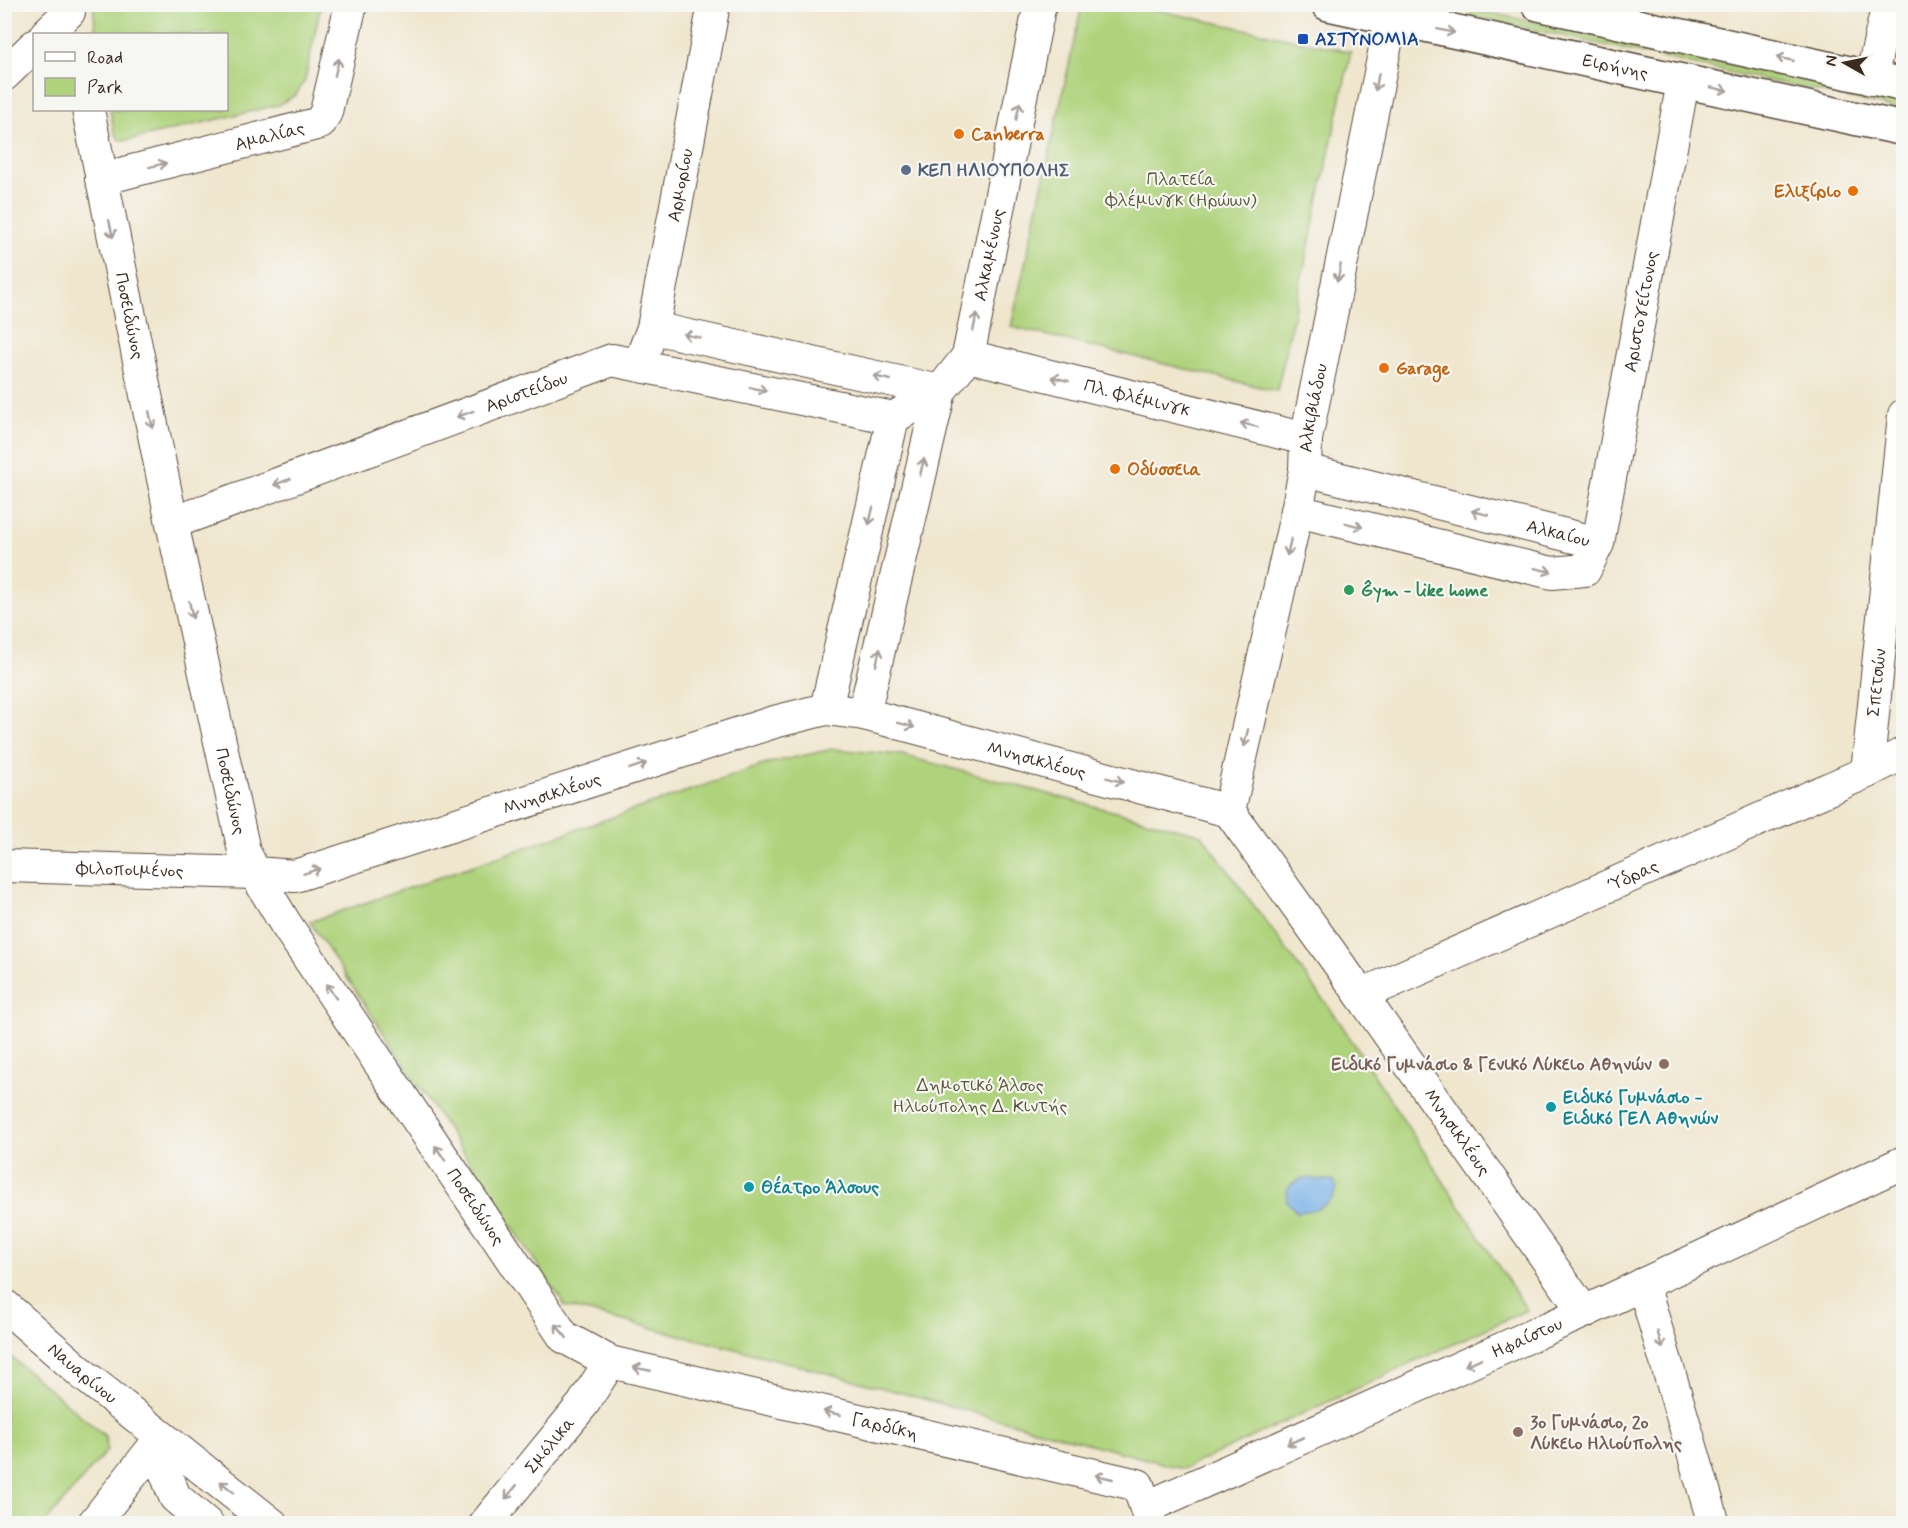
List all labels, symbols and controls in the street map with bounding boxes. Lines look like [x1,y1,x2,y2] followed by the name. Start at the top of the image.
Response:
[1437,25,1456,37] one-way arrow
[1315,28,1419,52] place label: ΑΣΤΥΝΟΜΙΑ
[1296,32,1310,46] marker: ΑΣΤΥΝΟΜΙΑ
[33,33,228,111] legend
[1815,33,1875,93] north arrow
[87,46,123,70] text: Road
[1580,49,1650,86] street label: Ειρήνης
[1775,53,1794,65] one-way arrow
[1820,54,1843,68] text: N
[332,58,344,77] one-way arrow
[1371,73,1383,92] one-way arrow
[87,76,123,100] text: Park
[1709,84,1728,96] one-way arrow
[1013,102,1025,121] one-way arrow
[232,116,307,157] street label: Αμαλίας
[971,123,1045,147] place label: Canberra
[952,127,966,141] marker: Canberra
[662,147,700,224] street label: Αρμορίου
[148,158,167,170] one-way arrow
[918,159,1070,183] place label: ΚΕΠ ΗΛΙΟΥΠΟΛΗΣ
[899,163,913,177] marker: ΚΕΠ ΗΛΙΟΥΠΟΛΗΣ
[1104,168,1257,213] park label: Πλατεία Φλέμινγκ (Ηρώων)
[1774,180,1841,204] place label: Ελιξίριο
[1846,184,1860,198] marker: Ελιξίριο
[969,206,1011,303] street label: Αλκαμένους
[106,219,118,238] one-way arrow
[1619,249,1665,374] street label: Αριστογείτονος
[1333,263,1344,283] one-way arrow
[108,270,149,362] street label: Ποσειδώνος
[970,313,981,333] one-way arrow
[683,330,702,342] one-way arrow
[1396,357,1450,383] place label: Garage
[1377,361,1391,375] marker: Garage
[1295,362,1334,453] street label: Αλκιβιάδου
[482,366,571,419] street label: Αριστείδου
[873,372,893,383] one-way arrow
[1051,372,1070,384] one-way arrow
[1081,374,1192,423] street label: Πλ. Φλέμινγκ
[748,384,767,396] one-way arrow
[146,409,157,429] one-way arrow
[456,410,475,421] one-way arrow
[1240,419,1259,431] one-way arrow
[916,457,928,476] one-way arrow
[1127,458,1201,482] place label: Οδύσσεια
[1108,462,1122,476] marker: Οδύσσεια
[273,477,292,488] one-way arrow
[864,506,876,525] one-way arrow
[1471,507,1490,519] one-way arrow
[1524,515,1592,554] street label: Αλκαίου
[1344,519,1363,531] one-way arrow
[1282,538,1294,557] one-way arrow
[1534,565,1553,577] one-way arrow
[1361,579,1488,603] place label: Ĝym - like home
[1342,583,1356,597] marker: Ĝym - like home
[186,601,198,620] one-way arrow
[872,647,884,666] one-way arrow
[1862,647,1893,718] street label: Σπετσών
[897,719,916,731] one-way arrow
[1239,728,1251,747] one-way arrow
[984,736,1089,786] street label: Μνησικλέους
[209,746,251,837] street label: Ποσειδώνος
[628,760,647,771] one-way arrow
[500,767,604,821] street label: Μνησικλέους
[1105,775,1124,786] one-way arrow
[1604,854,1662,898] street label: Ύδρας
[75,857,184,884] street label: Φιλοποιμένος
[302,865,321,876] one-way arrow
[325,984,337,1000] one-way arrow
[1331,1053,1652,1077] place label: Ειδικό Γυμνάσιο & Γενικό Λύκειο Αθηνών
[1657,1057,1671,1071] marker: Ειδικό Γυμνάσιο & Γενικό Λύκειο Αθηνών
[893,1074,1067,1119] park label: Δημοτικό Άλσος Ηλιούπολης Δ. Κιντής
[1418,1084,1496,1181] street label: Μνησικλέους
[1563,1086,1718,1131] place label: Ειδικό Γυμνάσιο - Ειδικό ΓΕΛ Αθηνών
[1544,1100,1558,1114] marker: Ειδικό Γυμνάσιο - Ειδικό ΓΕΛ Αθηνών
[434,1145,446,1162] one-way arrow
[441,1164,510,1250] street label: Ποσειδώνος
[761,1175,879,1200] place label: Θέατρο Άλσους
[742,1180,756,1194] marker: Θέατρο Άλσους
[1488,1312,1566,1365] street label: Ηφαίστου
[555,1324,569,1340] one-way arrow
[1655,1330,1666,1349] one-way arrow
[42,1338,122,1410] street label: Ναυαρίνου
[1464,1356,1482,1368] one-way arrow
[633,1363,653,1374] one-way arrow
[823,1407,842,1419] one-way arrow
[849,1408,920,1446] street label: Γαρδίκη
[1530,1411,1682,1456] place label: 3ο Γυμνάσιο, 2ο Λύκειο Ηλιούπολης
[520,1412,581,1479] street label: Σμόλικα
[1511,1425,1525,1439] marker: 3ο Γυμνάσιο, 2ο Λύκειο Ηλιούπολης
[1286,1436,1304,1447] one-way arrow
[1095,1471,1114,1483] one-way arrow
[219,1480,235,1493] one-way arrow
[504,1484,518,1499] one-way arrow

